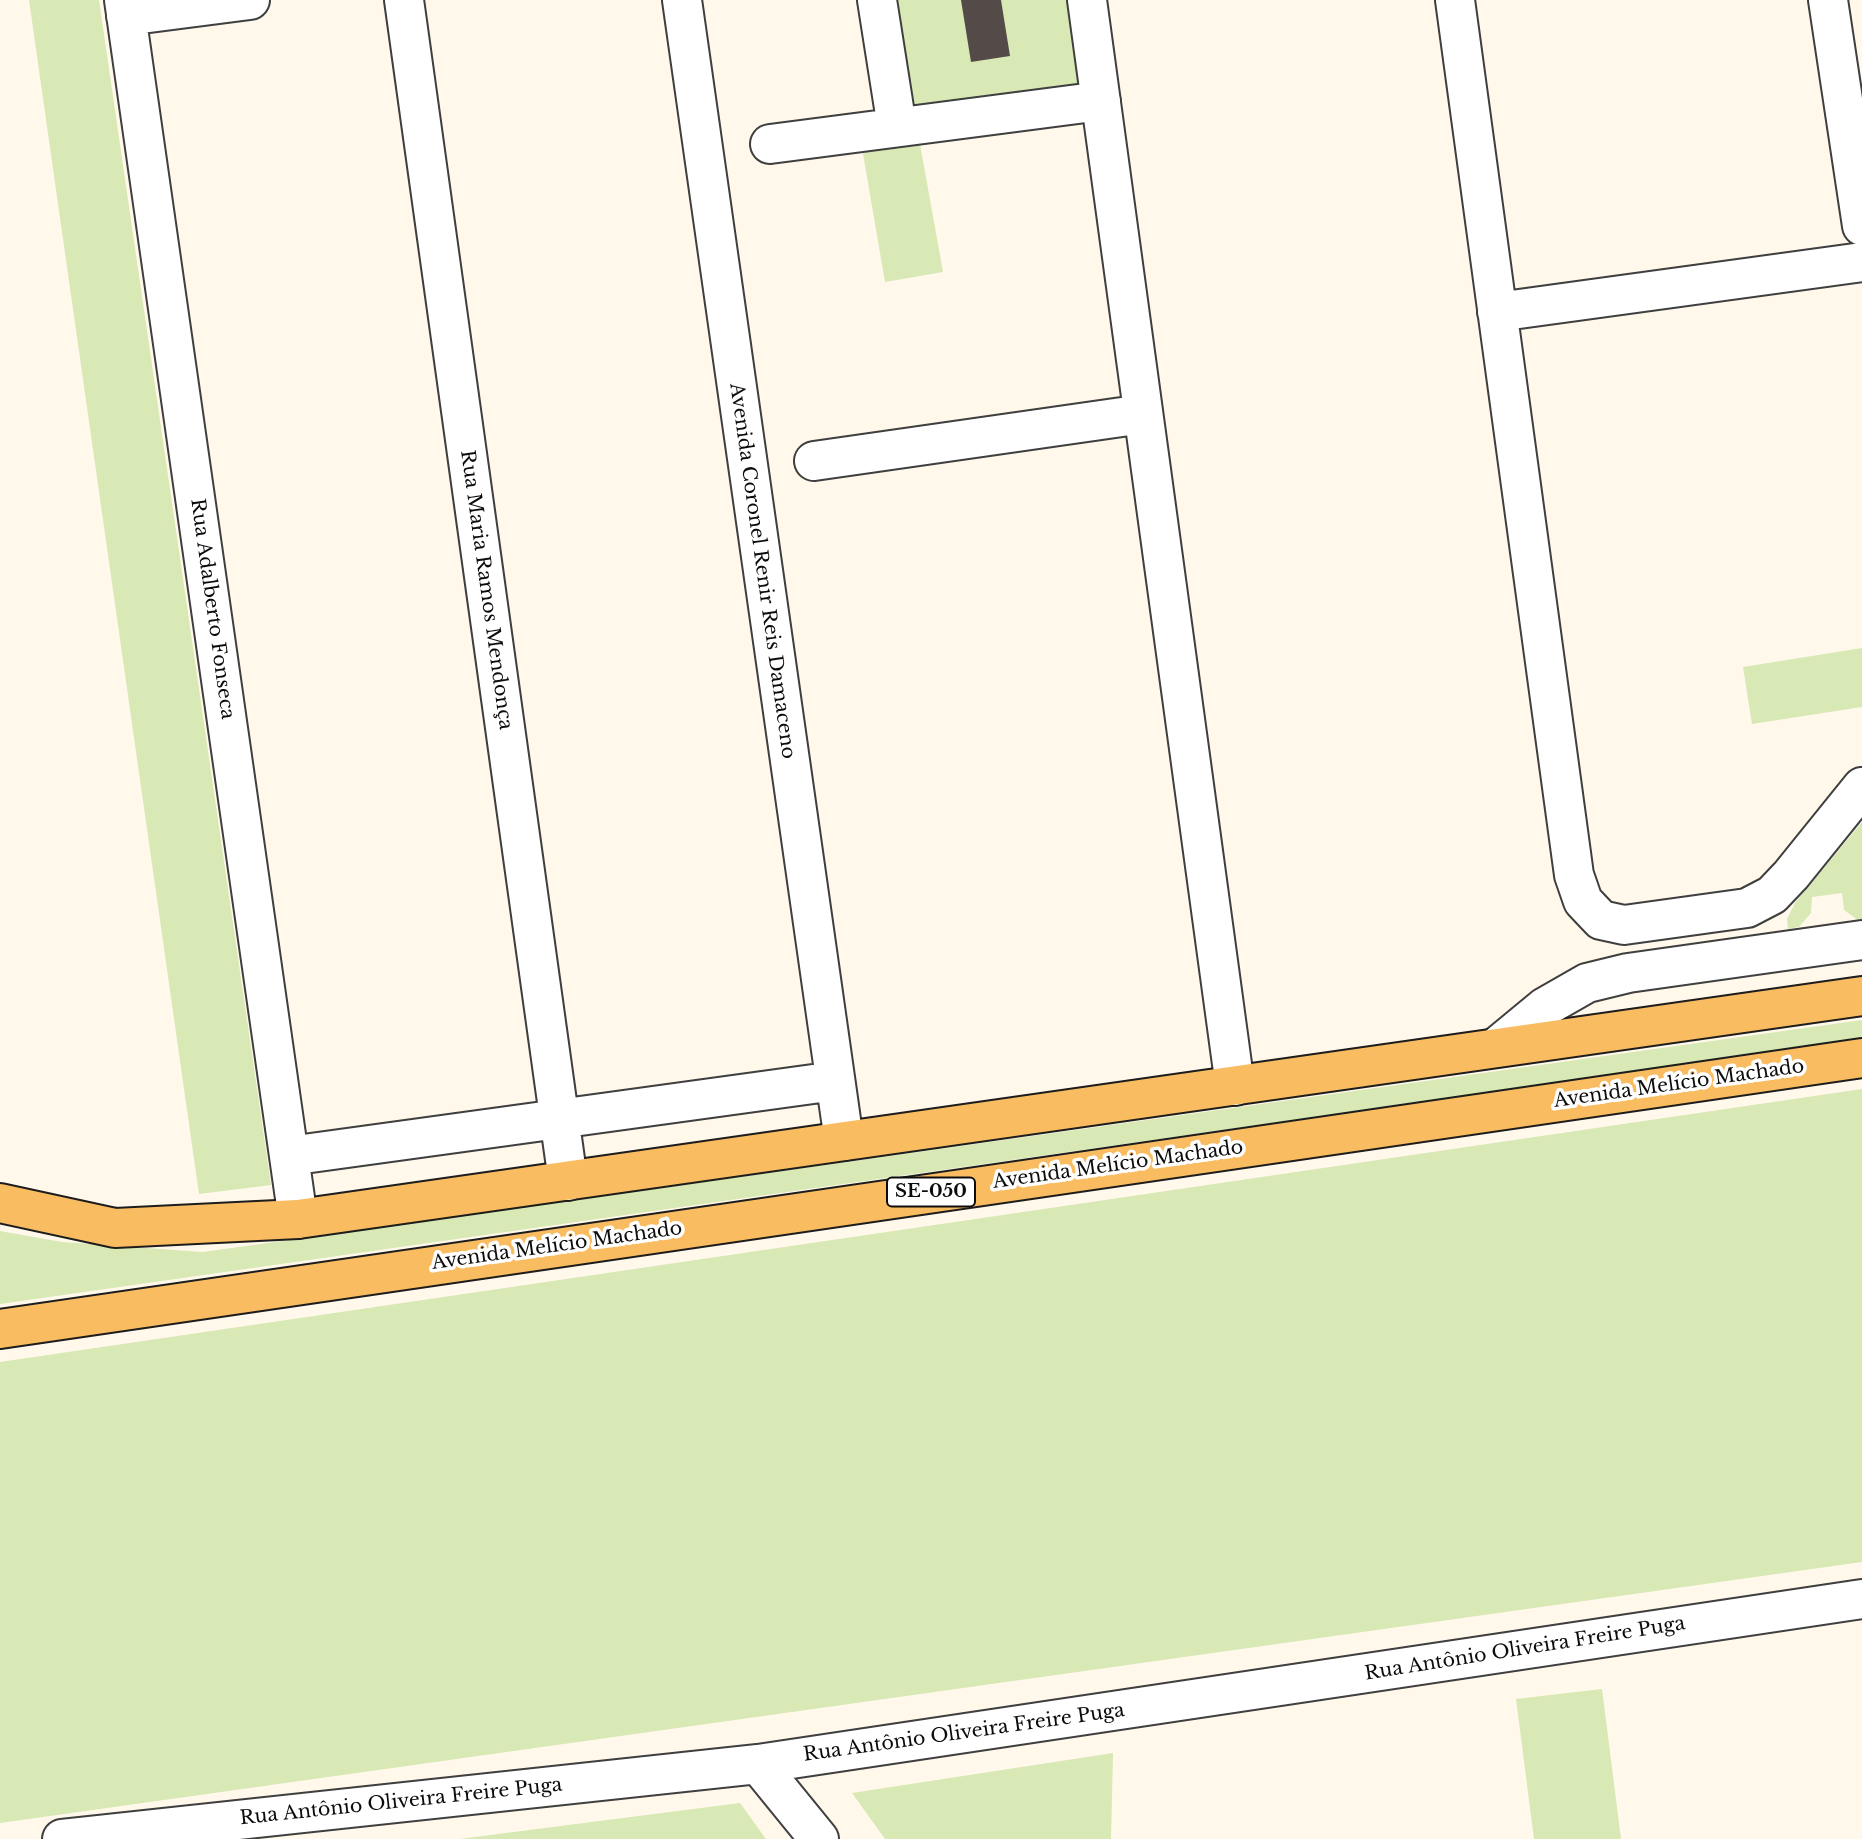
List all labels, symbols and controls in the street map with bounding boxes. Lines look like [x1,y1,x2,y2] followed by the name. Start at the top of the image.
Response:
[724,382,800,760] street label: Avenida Coronel Renir Reis Damaceno
[455,449,517,731] street label: Rua Maria Ramos Mendonça
[185,497,239,721] street label: Rua Adalberto Fonseca
[1552,1055,1806,1113] street label: Avenida Melício Machado
[991,1136,1245,1194] street label: Avenida Melício Machado
[887,1177,975,1206] road number: SE-050
[430,1217,684,1275] street label: Avenida Melício Machado
[1363,1612,1687,1686] street label: Rua Antônio Oliveira Freire Puga
[802,1699,1126,1767] street label: Rua Antônio Oliveira Freire Puga
[239,1774,563,1830] street label: Rua Antônio Oliveira Freire Puga

